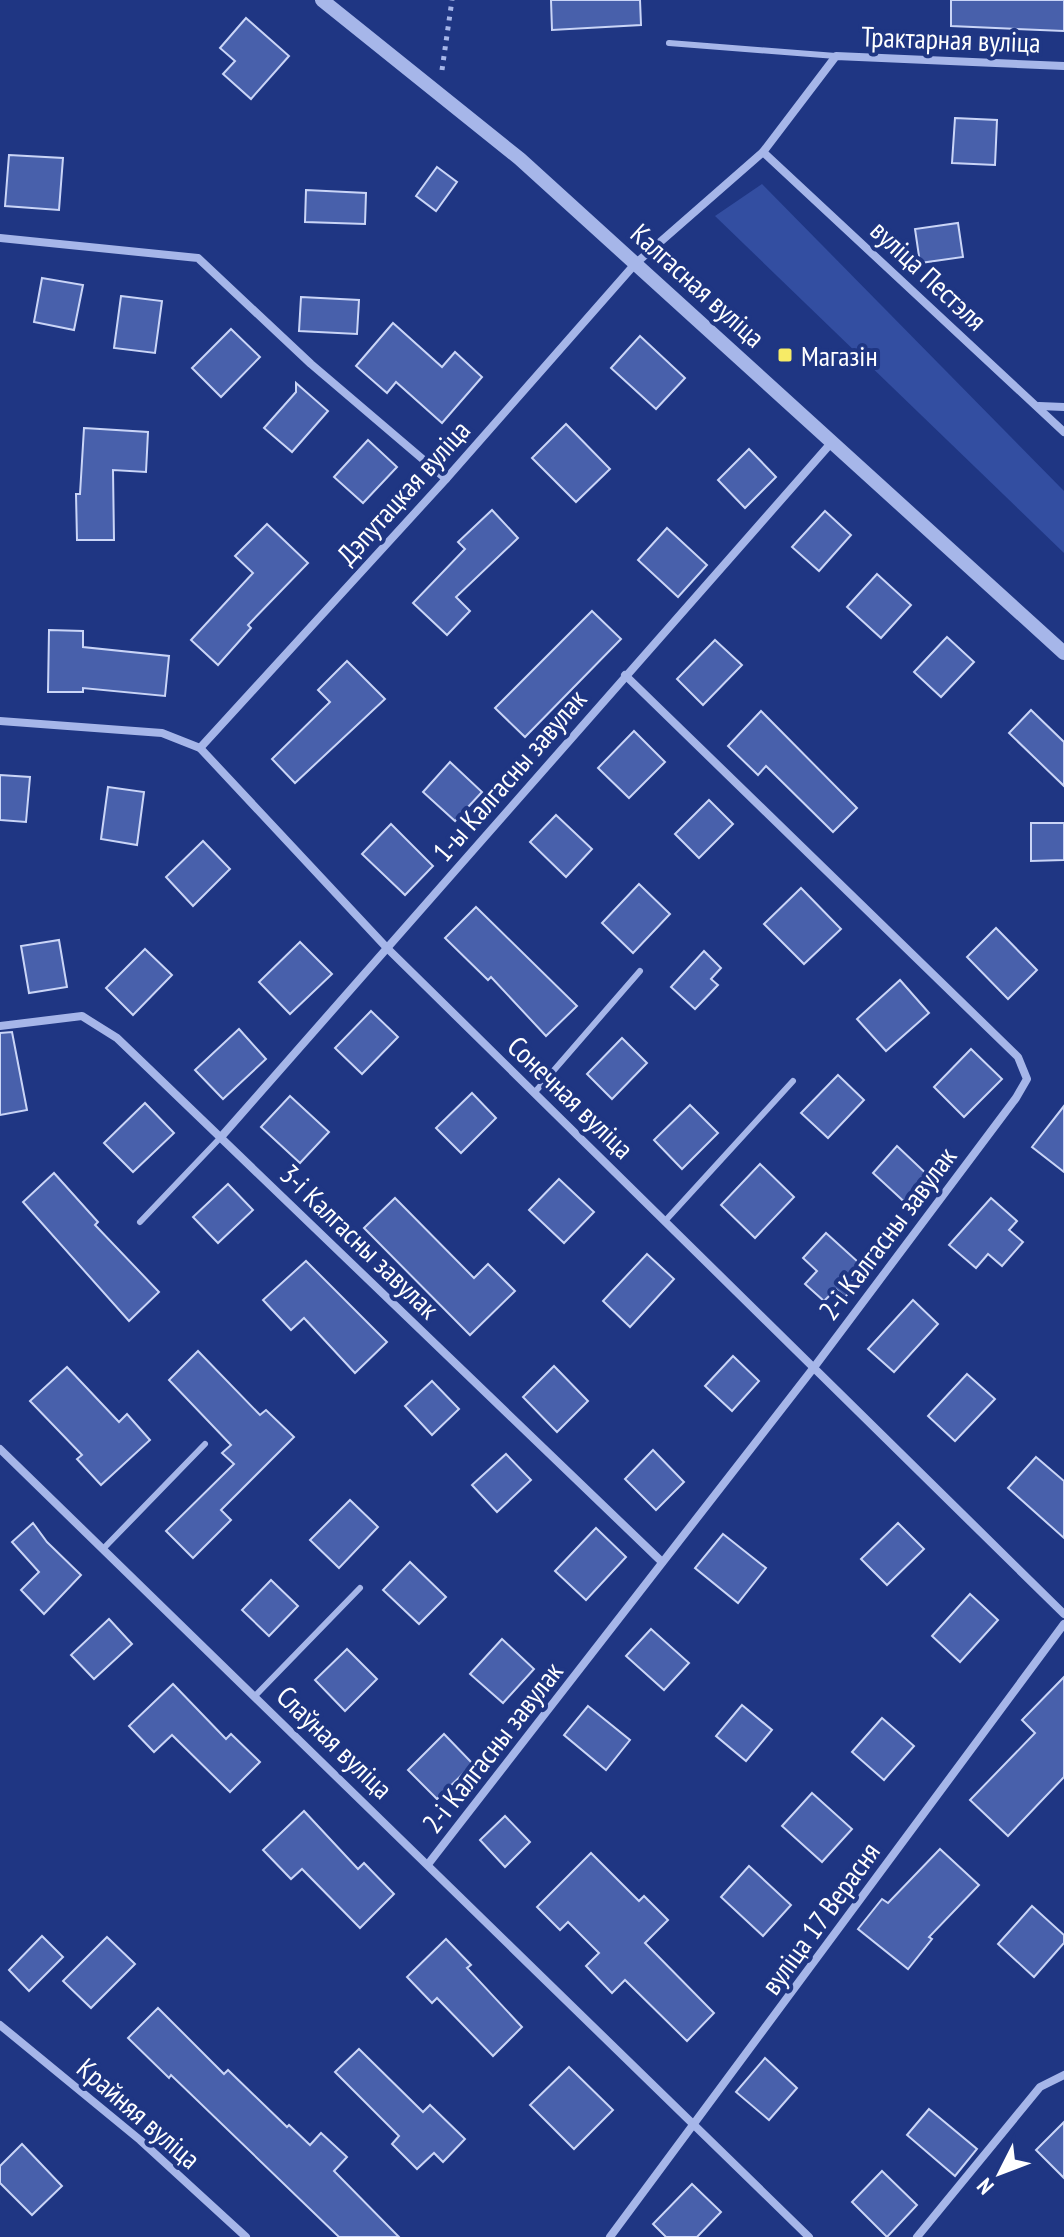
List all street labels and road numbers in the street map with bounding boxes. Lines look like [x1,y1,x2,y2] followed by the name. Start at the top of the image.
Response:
[861,17,1041,61] street label: Трактарная вуліца
[863,212,995,338] street label: вуліца Пестэля
[623,215,773,355] street label: Калгасная вуліца
[328,412,478,572] street label: Дэпутацкая вуліца
[424,681,594,869] street label: 1-ы Калгасны завулак
[500,1028,642,1166] street label: Сонечная вуліца
[810,1139,964,1327] street label: 2-і Калгасны завулак
[272,1156,448,1327] street label: 3-і Калгасны завулак
[413,1654,571,1840] street label: 2-і Калгасны завулак
[269,1677,401,1807] street label: Слаўная вуліца
[752,1835,888,2001] street label: вуліца 17 Верасня
[70,2049,208,2177] street label: Крайняя вуліца

